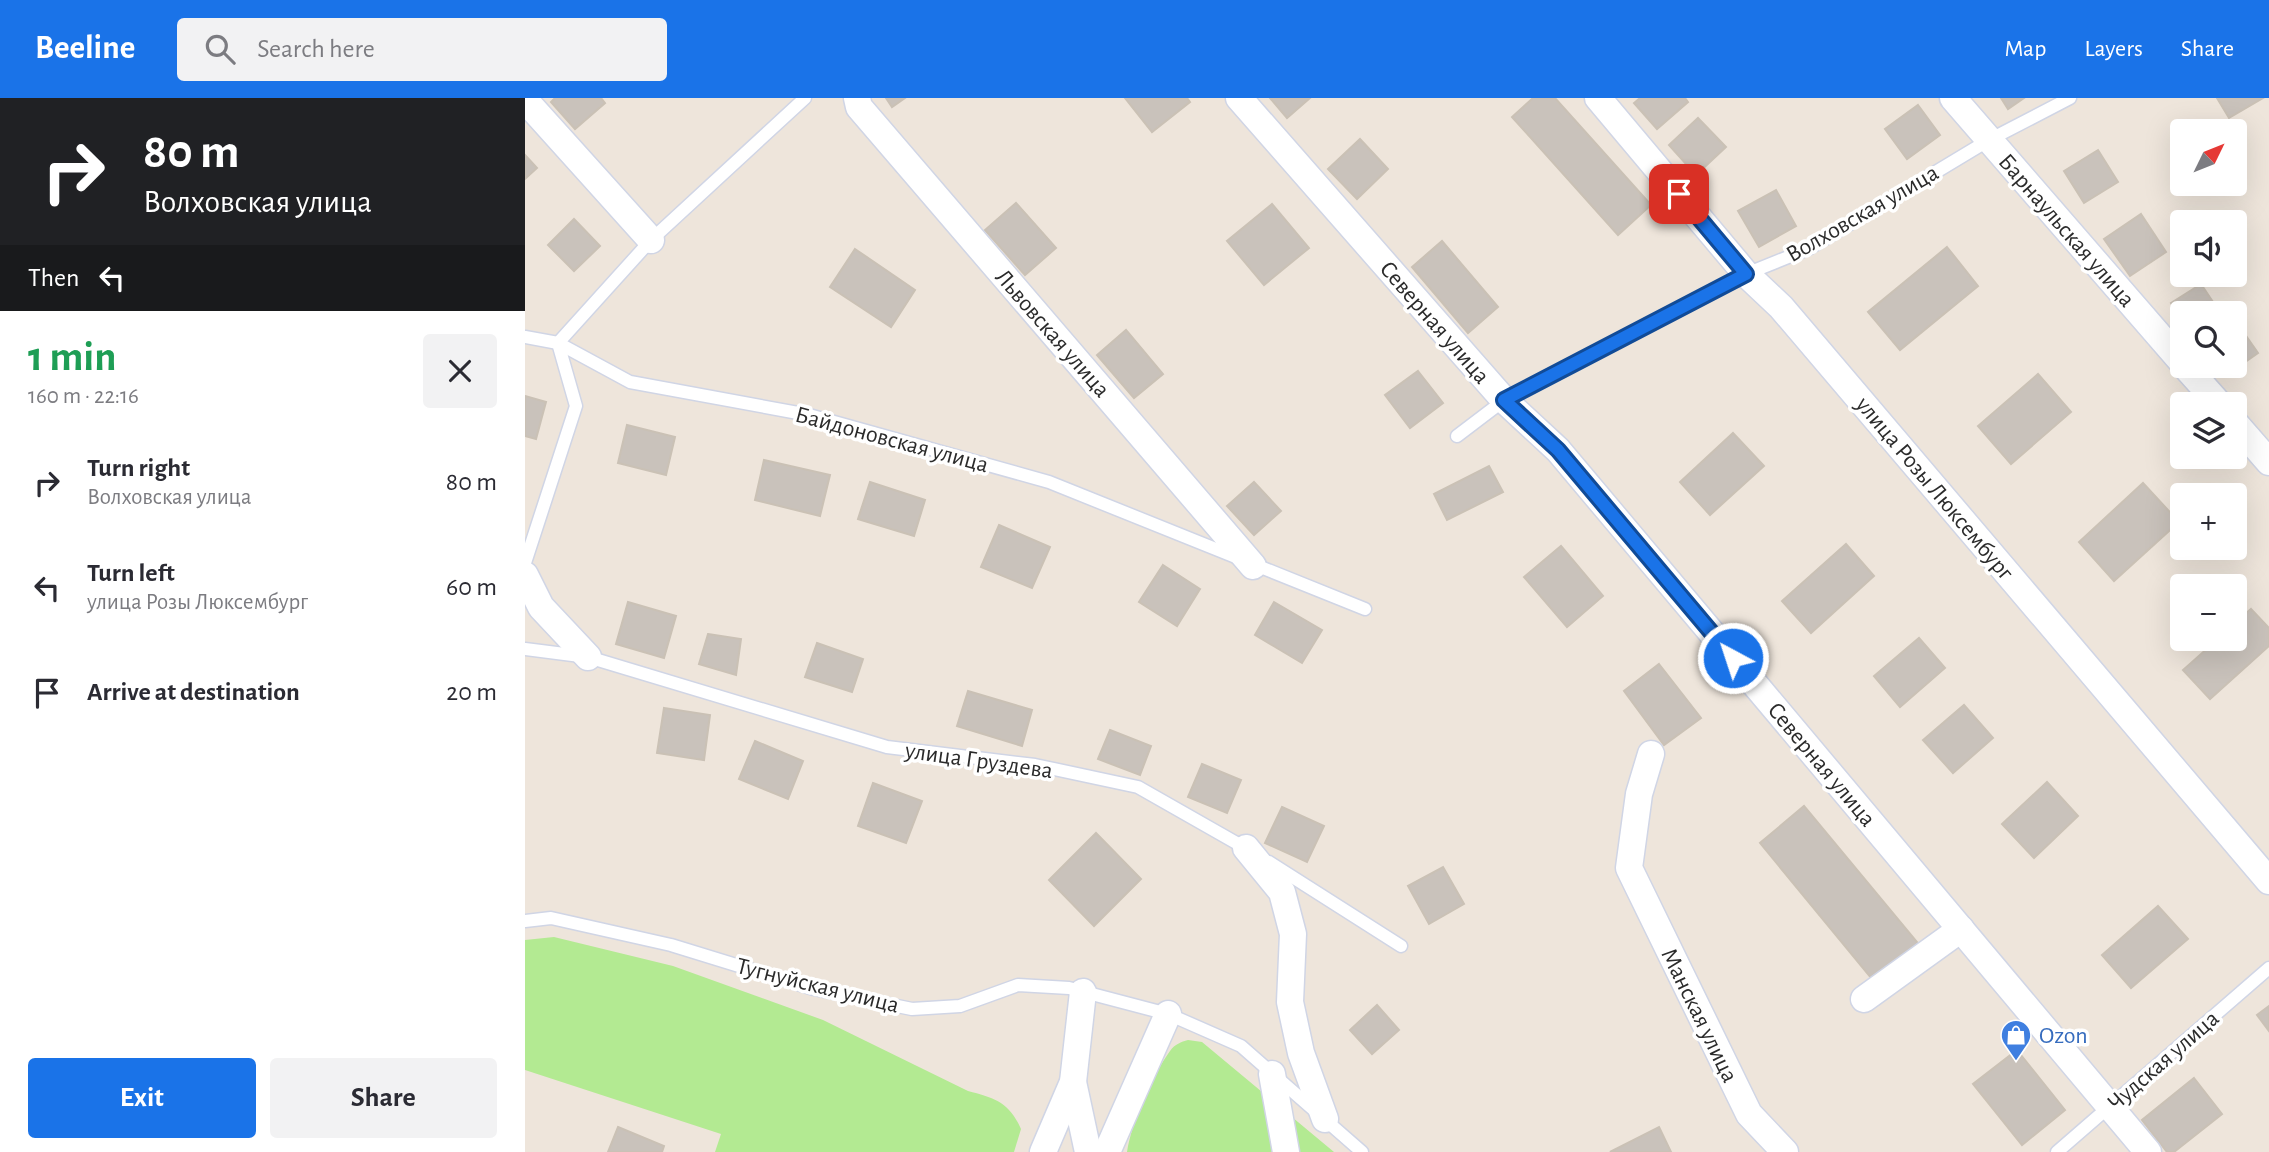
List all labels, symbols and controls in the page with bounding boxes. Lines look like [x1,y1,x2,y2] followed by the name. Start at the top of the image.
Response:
[177,18,667,81] search box
[201,30,239,68] icon: search
[35,32,135,65] text: Beeline
[257,36,375,62] text: Search here
[2004,37,2046,61] text: Map
[2084,37,2143,61] text: Layers
[2181,37,2234,61] text: Share
[2170,119,2247,196] north arrow
[2170,119,2247,651] map controls
[28,126,119,217] icon: right
[143,128,240,177] text: 80 m
[1994,150,2139,312] street label: Барнаульская улица
[1782,161,1943,267] street label: Волховская улица
[1649,164,1709,224] pin
[1660,175,1698,213] icon: arrive
[143,186,372,218] text: Волховская улица
[2170,210,2247,287] button: sound
[1375,257,1494,389] street label: Северная улица
[93,259,131,297] icon: left
[28,265,79,291] text: Then
[990,265,1114,402] street label: Львовская улица
[2170,301,2247,378] button: search
[423,334,497,408] button: close
[28,336,117,378] text: 1 min
[28,385,139,408] text: 160 m · 22:16
[1850,392,2018,585] street label: улица Розы Люксембург
[2170,392,2247,469] button: layers
[793,403,991,477] street label: Байдоновская улица
[87,455,190,481] text: Turn right
[28,464,66,502] icon: right
[446,469,497,495] text: 80 m
[2170,483,2247,560] button: +
[87,486,252,509] text: Волховская улица
[87,560,175,586] text: Turn left
[28,569,66,607] icon: left
[446,574,497,600] text: 60 m
[2170,574,2247,651] button: −
[87,591,308,614] text: улица Розы Люксембург
[1696,621,1770,695] position arrow
[28,674,66,712] icon: arrive
[87,679,300,705] text: Arrive at destination
[446,679,497,705] text: 20 m
[1763,698,1880,831] street label: Северная улица
[903,739,1054,783] street label: улица Груздева
[1656,945,1742,1086] street label: Манская улица
[734,954,902,1018] street label: Тугнуйская улица
[2104,1006,2224,1115] street label: Чудская улица
[1999,1018,2033,1062] shop icon: Ozon
[2039,1024,2088,1048] place label: Ozon
[28,1058,256,1138] button: Exit
[270,1058,497,1138] button: Share

